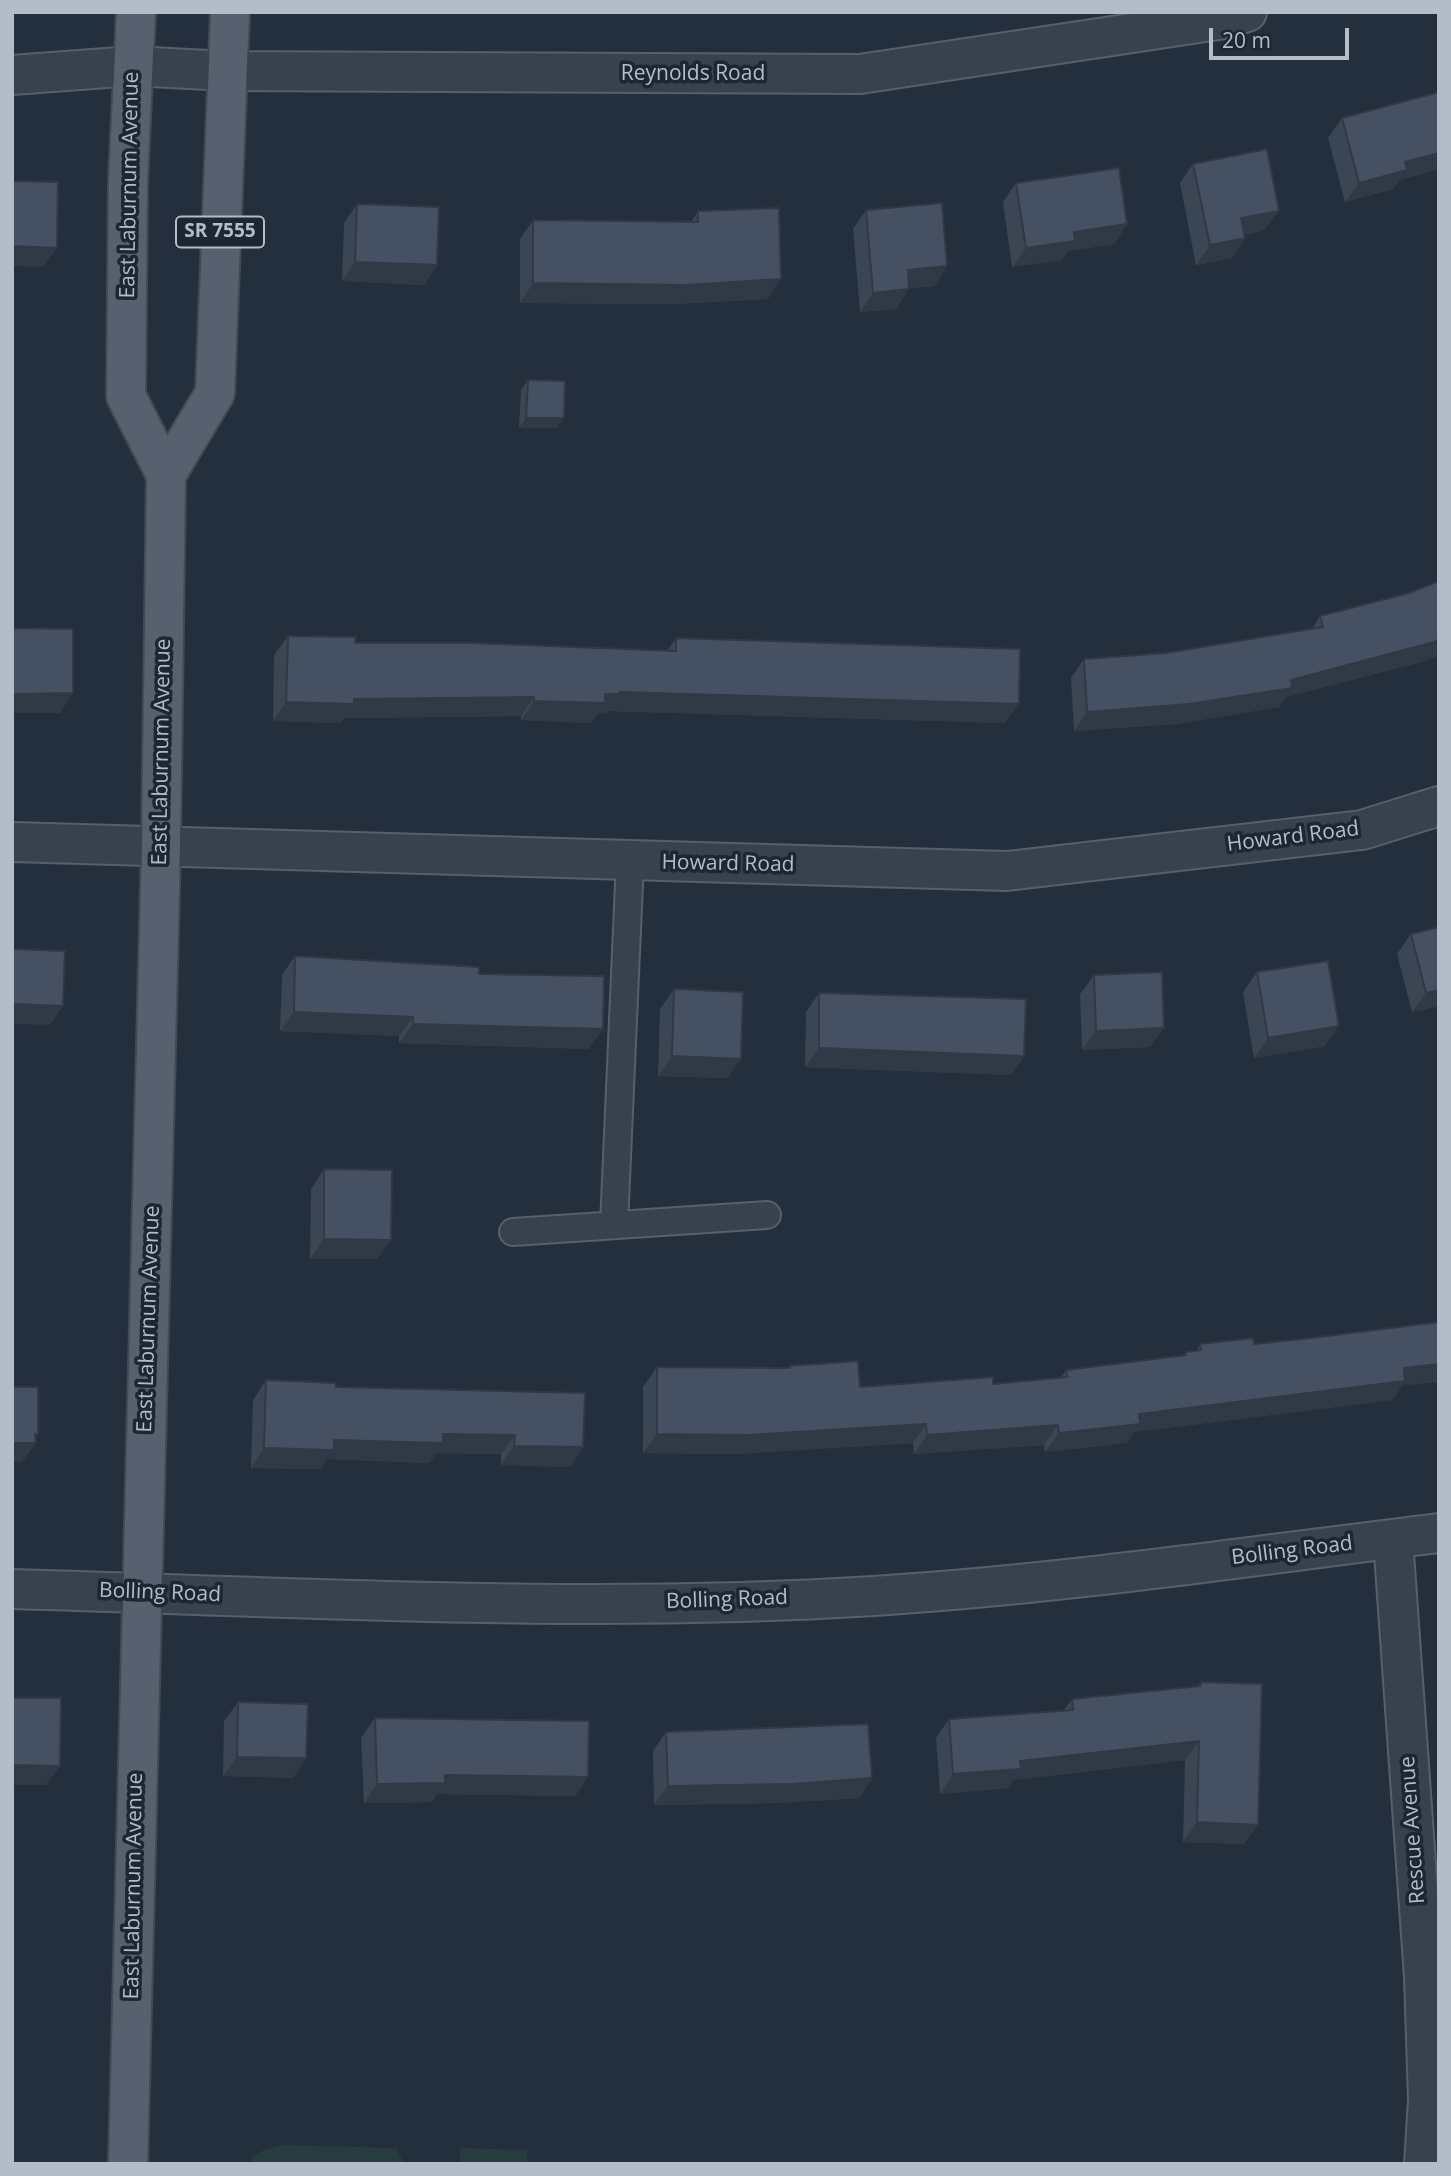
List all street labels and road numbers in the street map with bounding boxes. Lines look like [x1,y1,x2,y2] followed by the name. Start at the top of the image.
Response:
[621,61,765,87] street label: Reynolds Road
[115,71,145,299] street label: East Laburnum Avenue
[176,216,264,248] road number: SR 7555
[147,638,177,866] street label: East Laburnum Avenue
[1225,816,1361,858] street label: Howard Road
[661,850,795,878] street label: Howard Road
[132,1205,166,1433] street label: East Laburnum Avenue
[1230,1531,1354,1571] street label: Bolling Road
[99,1578,221,1608] street label: Bolling Road
[666,1585,788,1615] street label: Bolling Road
[1395,1755,1431,1905] street label: Rescue Avenue
[119,1772,149,2000] street label: East Laburnum Avenue

